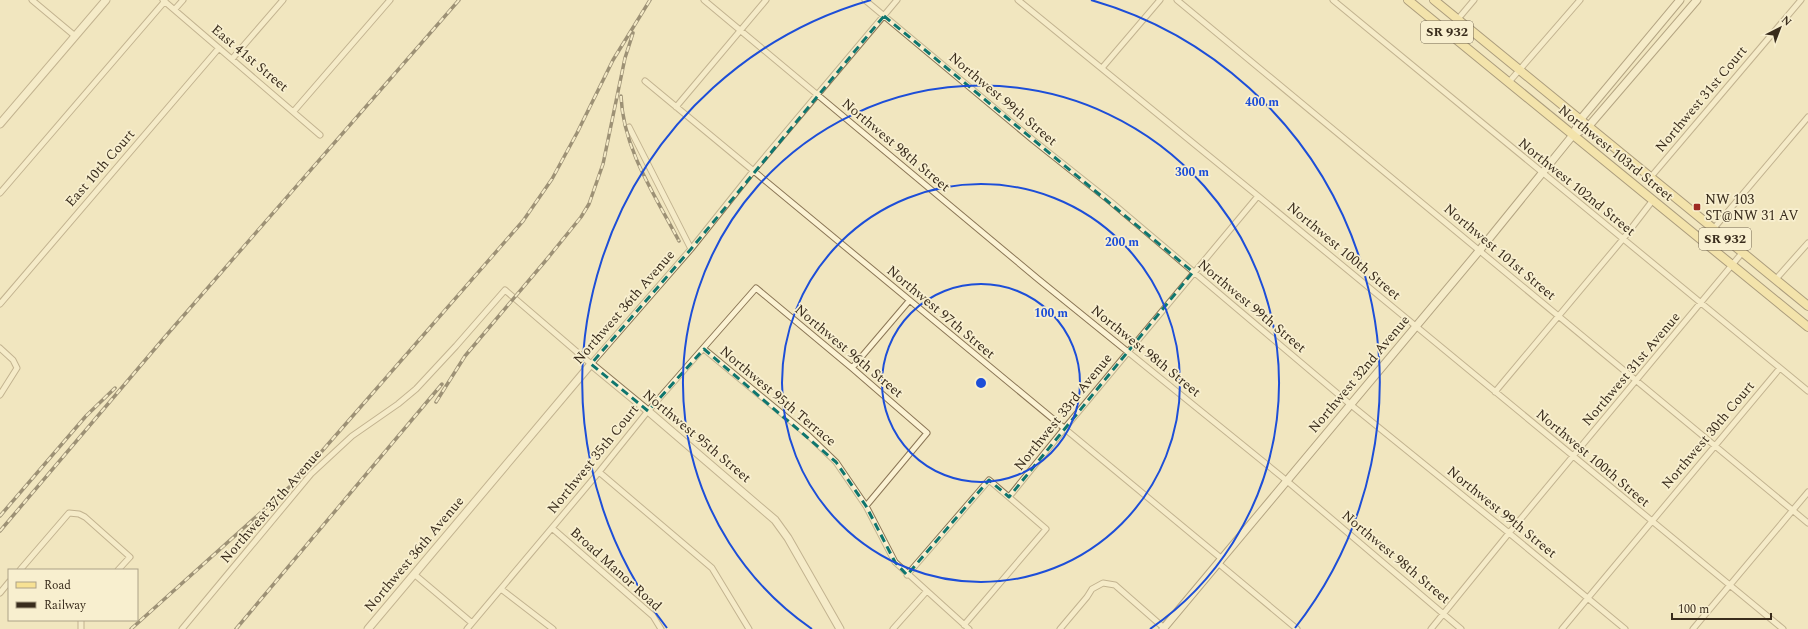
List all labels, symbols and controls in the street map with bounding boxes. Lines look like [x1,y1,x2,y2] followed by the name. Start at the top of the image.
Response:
[1760,8,1800,48] north arrow
[1777,12,1795,30] text: N
[207,19,293,97] street label: East 41st Street
[1421,21,1473,43] road number: SR 932
[1650,41,1752,157] street label: Northwest 31st Court
[944,47,1062,151] street label: Northwest 99th Street
[837,93,955,197] street label: Northwest 98th Street
[1245,93,1279,112] text: 400 m
[1554,100,1678,206] street label: Northwest 103rd Street
[60,124,140,212] street label: East 10th Court
[1514,133,1640,241] street label: Northwest 102nd Street
[1175,163,1209,182] text: 300 m
[1705,189,1799,226] place label: NW 103 ST@NW 31 AV
[1282,197,1406,305] street label: Northwest 100th Street
[1439,199,1561,305] street label: Northwest 101st Street
[1692,202,1702,212] marker: NW 103 ST@NW 31 AV
[1699,228,1751,250] road number: SR 932
[1105,233,1139,252] text: 200 m
[568,245,680,369] street label: Northwest 36th Avenue
[1193,254,1311,358] street label: Northwest 99th Street
[882,260,1000,364] street label: Northwest 97th Street
[790,299,908,403] street label: Northwest 96th Street
[1086,300,1206,402] street label: Northwest 98th Street
[1034,304,1068,323] text: 100 m
[1577,307,1685,431] street label: Northwest 31st Avenue
[1303,310,1415,438] street label: Northwest 32nd Avenue
[715,341,841,451] street label: Northwest 95th Terrace
[1009,348,1117,475] street label: Northwest 33rd Avenue
[974,376,988,390] centre of rings
[1656,376,1760,494] street label: Northwest 30th Court
[638,384,756,488] street label: Northwest 95th Street
[542,400,644,518] street label: Northwest 35th Court
[1531,404,1655,512] street label: Northwest 100th Street
[215,444,327,568] street label: Northwest 37th Avenue
[1442,461,1562,563] street label: Northwest 99th Street
[359,491,469,617] street label: Northwest 36th Avenue
[1337,505,1455,609] street label: Northwest 98th Street
[565,522,667,616] street label: Broad Manor Road
[8,569,138,621] legend
[44,576,71,595] text: Road
[1672,595,1771,621] scale bar
[44,596,87,615] text: Railway
[1678,600,1709,619] text: 100 m

